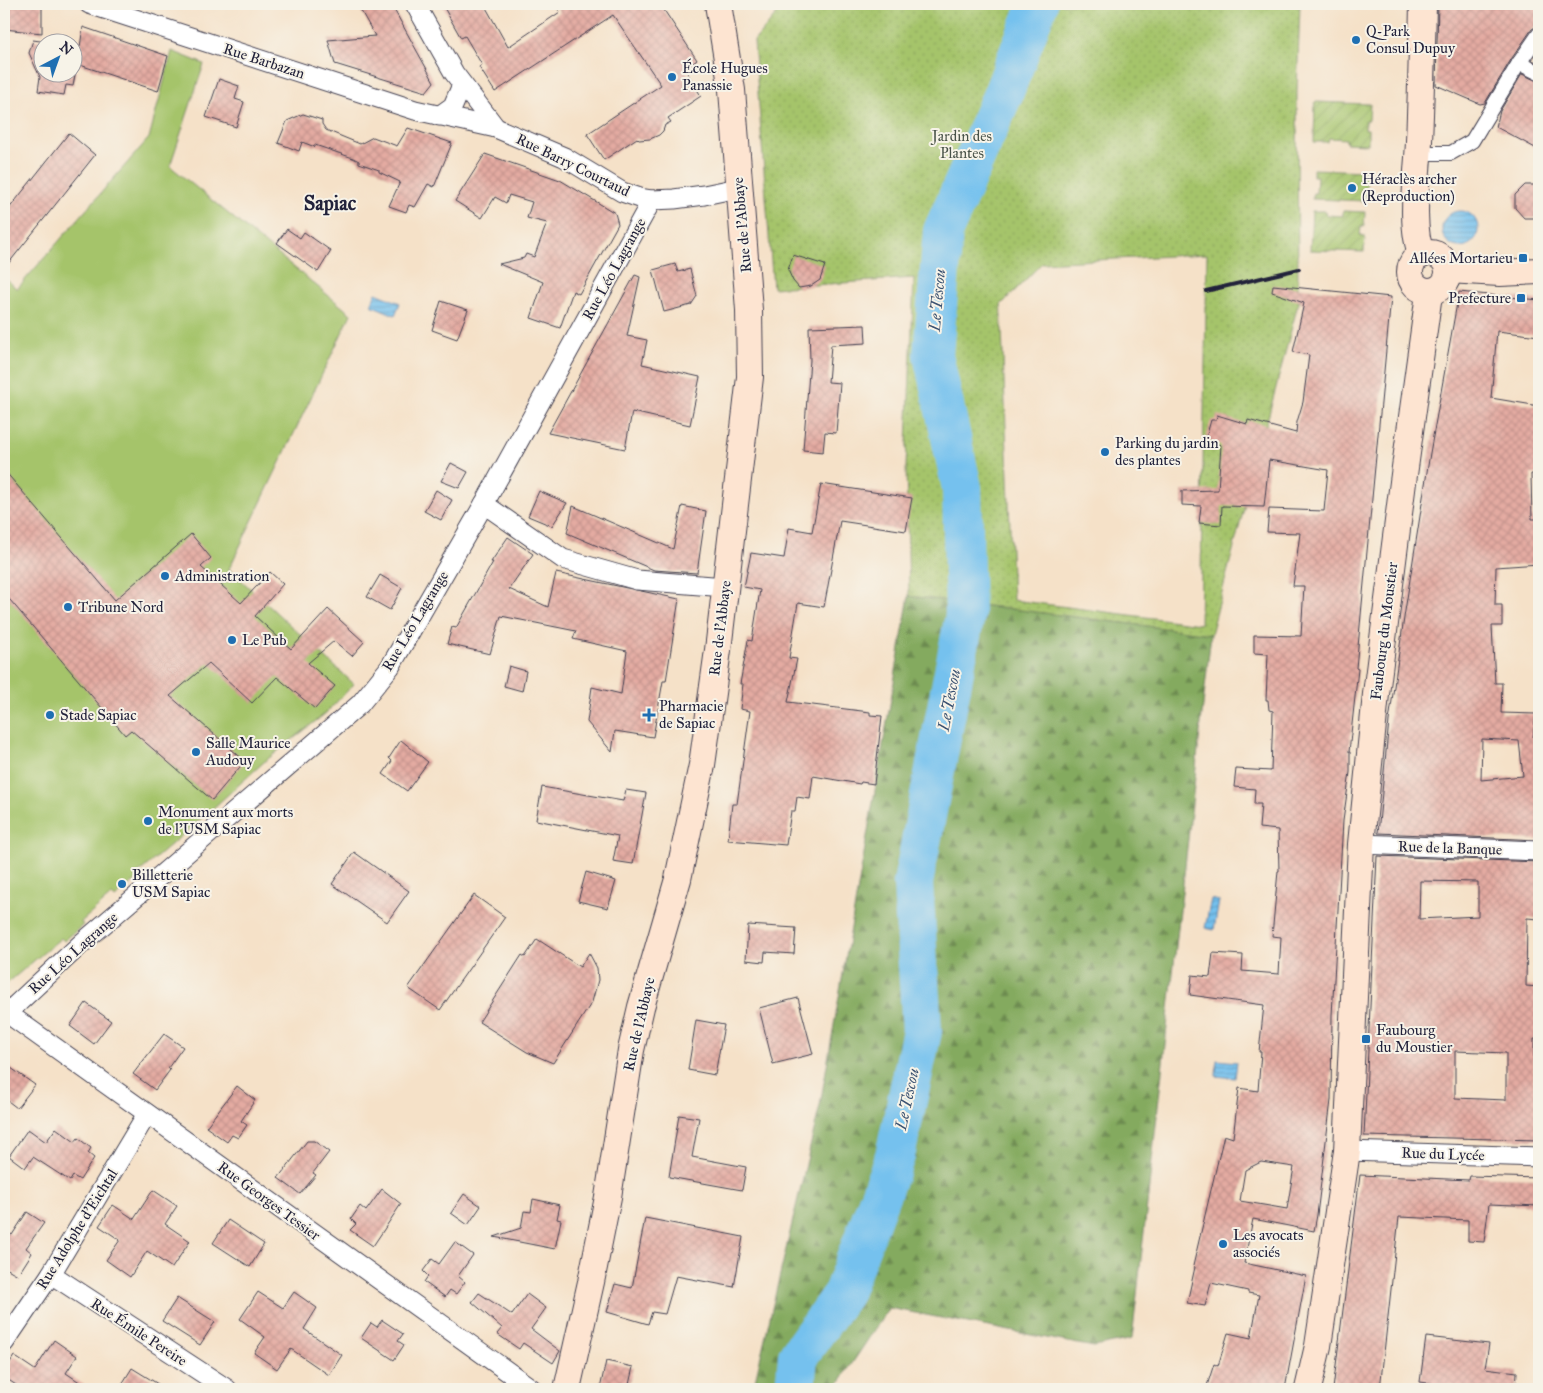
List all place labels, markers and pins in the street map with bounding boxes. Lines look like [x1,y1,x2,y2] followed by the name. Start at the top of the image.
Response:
[1366,22,1456,57] place label: Q-Park Consul Dupuy
[1350,34,1362,46] marker: Q-Park Consul Dupuy
[682,58,768,94] place label: École Hugues Panassie
[666,71,678,83] marker: École Hugues Panassie
[1362,170,1457,206] place label: Héraclès archer (Reproduction)
[1346,182,1358,194] marker: Héraclès archer (Reproduction)
[1409,249,1513,267] place label: Allées Mortarieu
[1517,252,1529,264] marker: Allées Mortarieu
[1448,289,1511,307] place label: Prefecture
[1515,292,1527,304] marker: Prefecture
[1115,434,1219,469] place label: Parking du jardin des plantes
[1099,446,1111,458] marker: Parking du jardin des plantes
[174,567,269,585] place label: Administration
[159,570,171,582] marker: Administration
[78,598,164,616] place label: Tribune Nord
[62,601,74,613] marker: Tribune Nord
[242,631,286,649] place label: Le Pub
[226,634,238,646] marker: Le Pub
[659,697,723,732] place label: Pharmacie de Sapiac
[60,706,137,724] place label: Stade Sapiac
[44,709,56,721] marker: Stade Sapiac
[643,709,655,721] marker: Pharmacie de Sapiac
[205,734,291,769] place label: Salle Maurice Audouy
[190,746,202,758] marker: Salle Maurice Audouy
[158,803,293,838] place label: Monument aux morts de l'USM Sapiac
[142,815,154,827] marker: Monument aux morts de l'USM Sapiac
[132,866,210,901] place label: Billetterie USM Sapiac
[116,878,128,890] marker: Billetterie USM Sapiac
[1376,1021,1453,1056] place label: Faubourg du Moustier
[1360,1033,1372,1045] marker: Faubourg du Moustier
[1233,1226,1303,1261] place label: Les avocats associés
[1217,1238,1229,1250] marker: Les avocats associés

